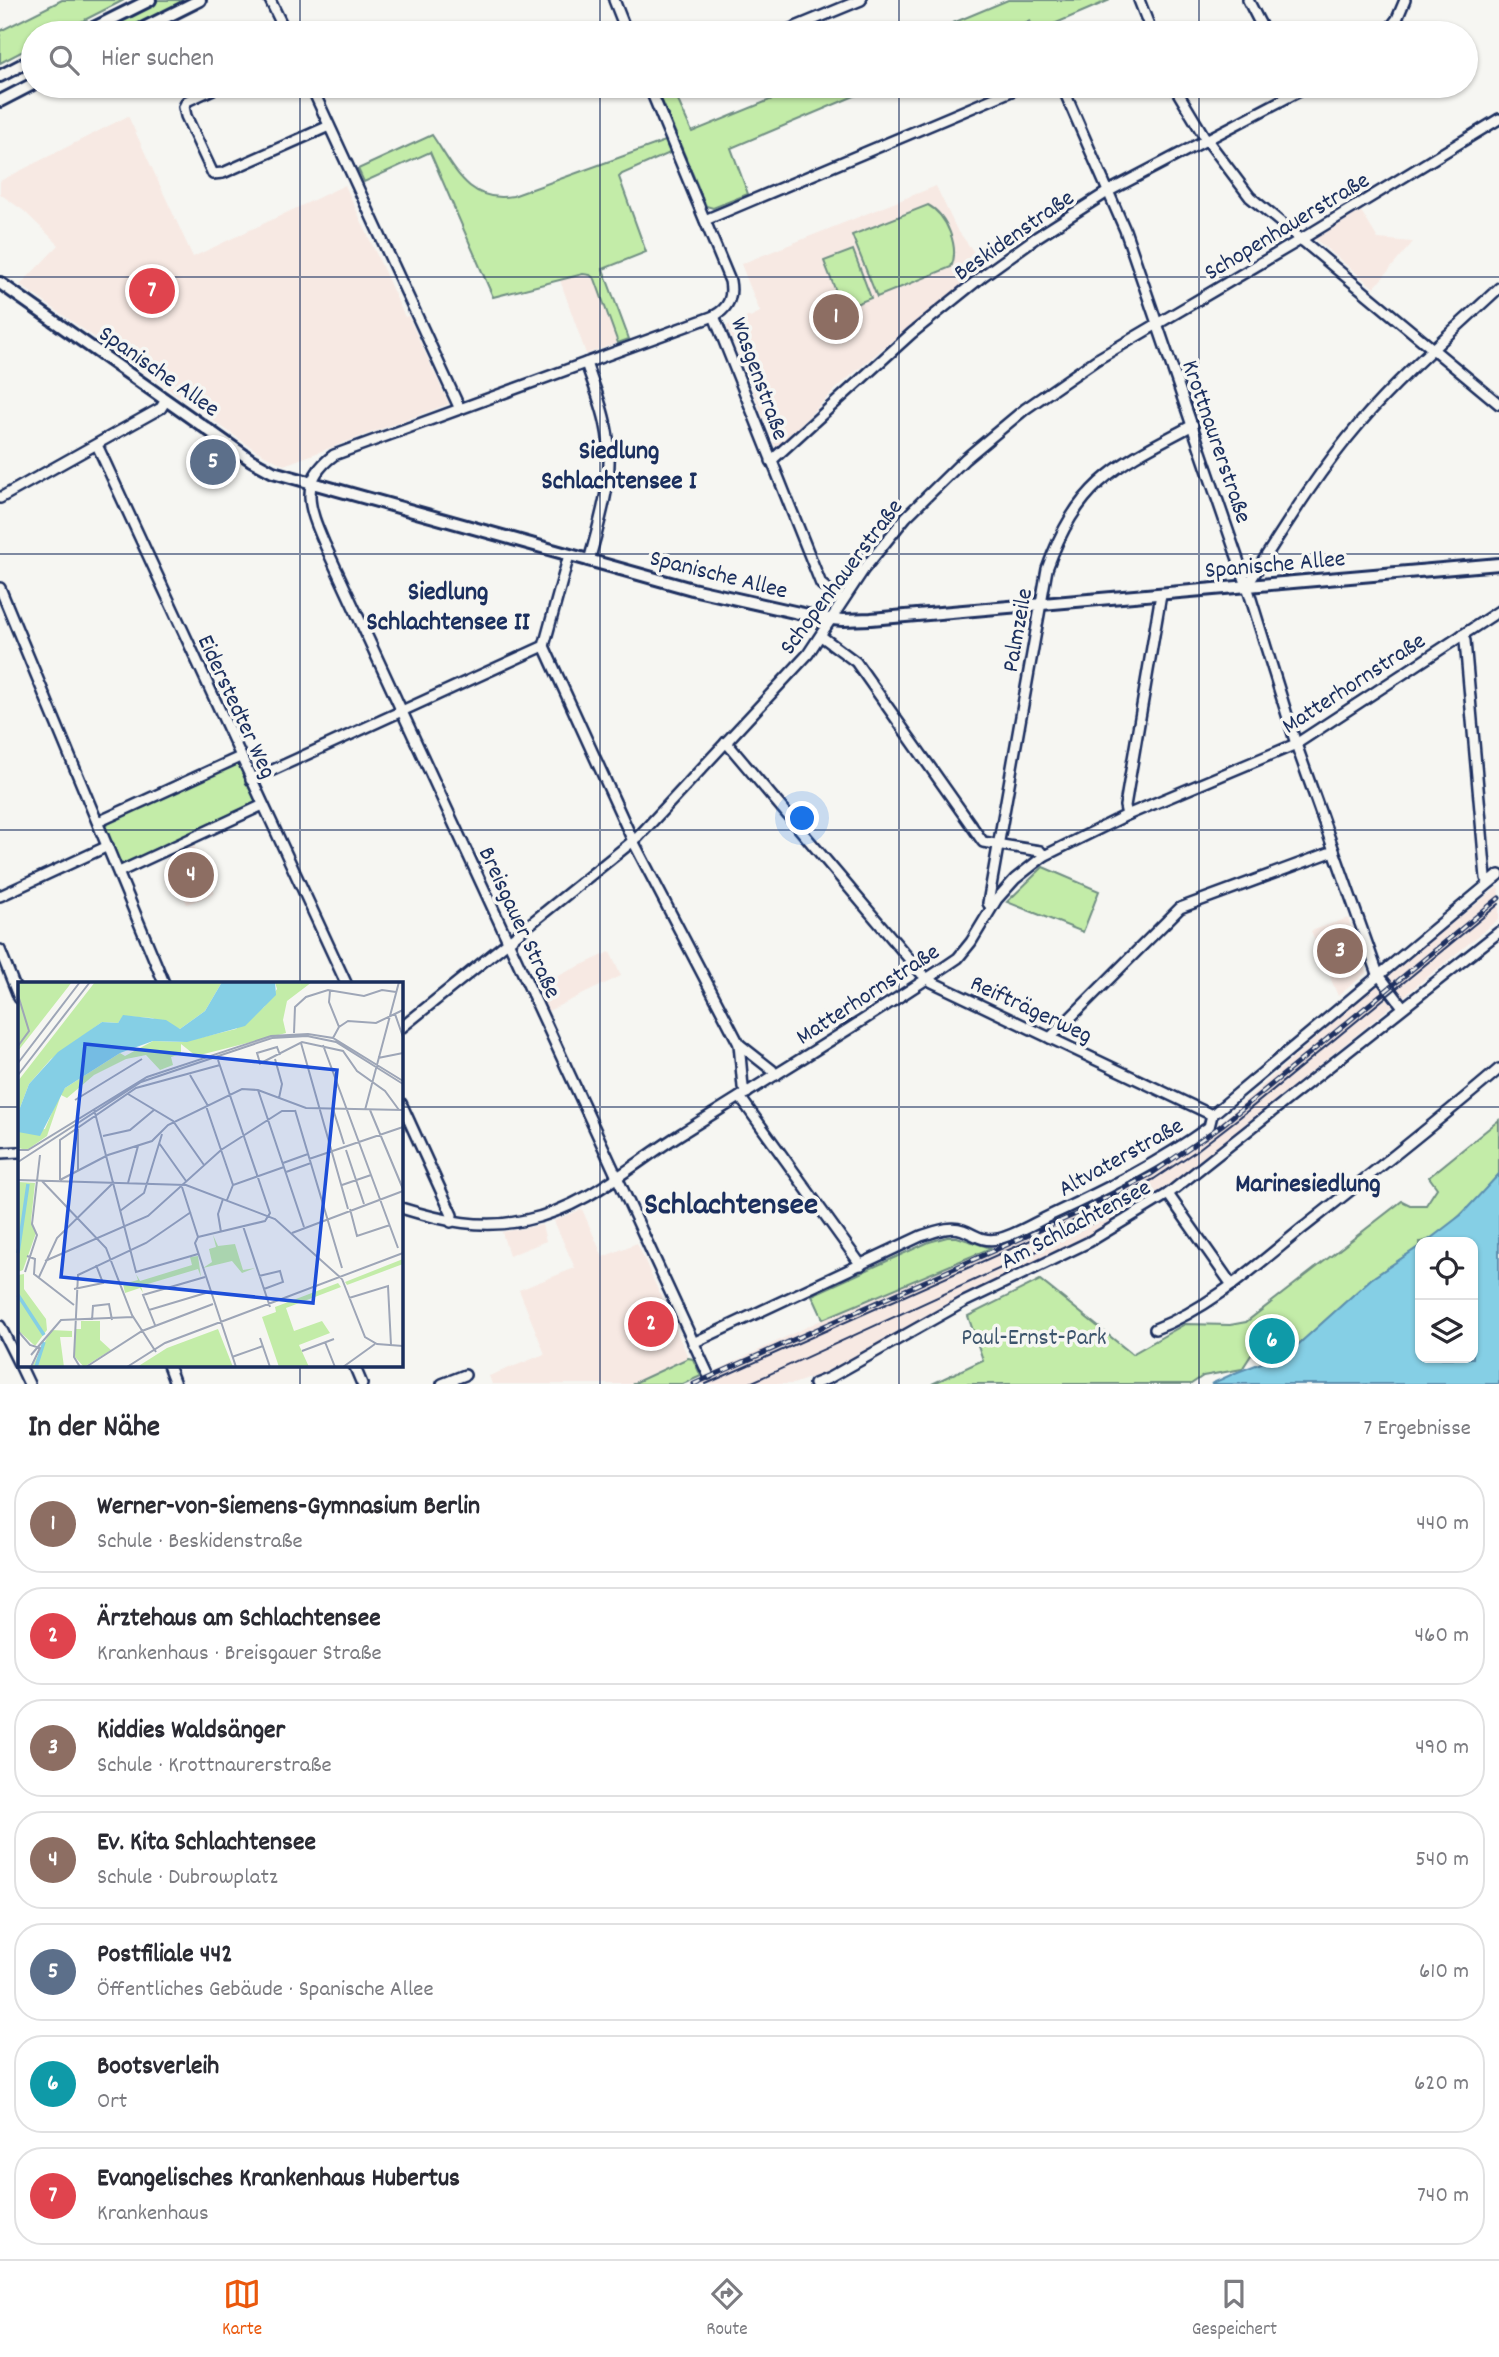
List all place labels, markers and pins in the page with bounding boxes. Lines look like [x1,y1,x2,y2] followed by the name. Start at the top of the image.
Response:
[129,265,175,317] pin: 7
[813,291,859,343] pin: 1
[190,436,236,488] pin: 5
[168,849,214,901] pin: 4
[1317,925,1363,977] pin: 3
[628,1298,674,1350] pin: 2
[1249,1315,1295,1367] pin: 6

